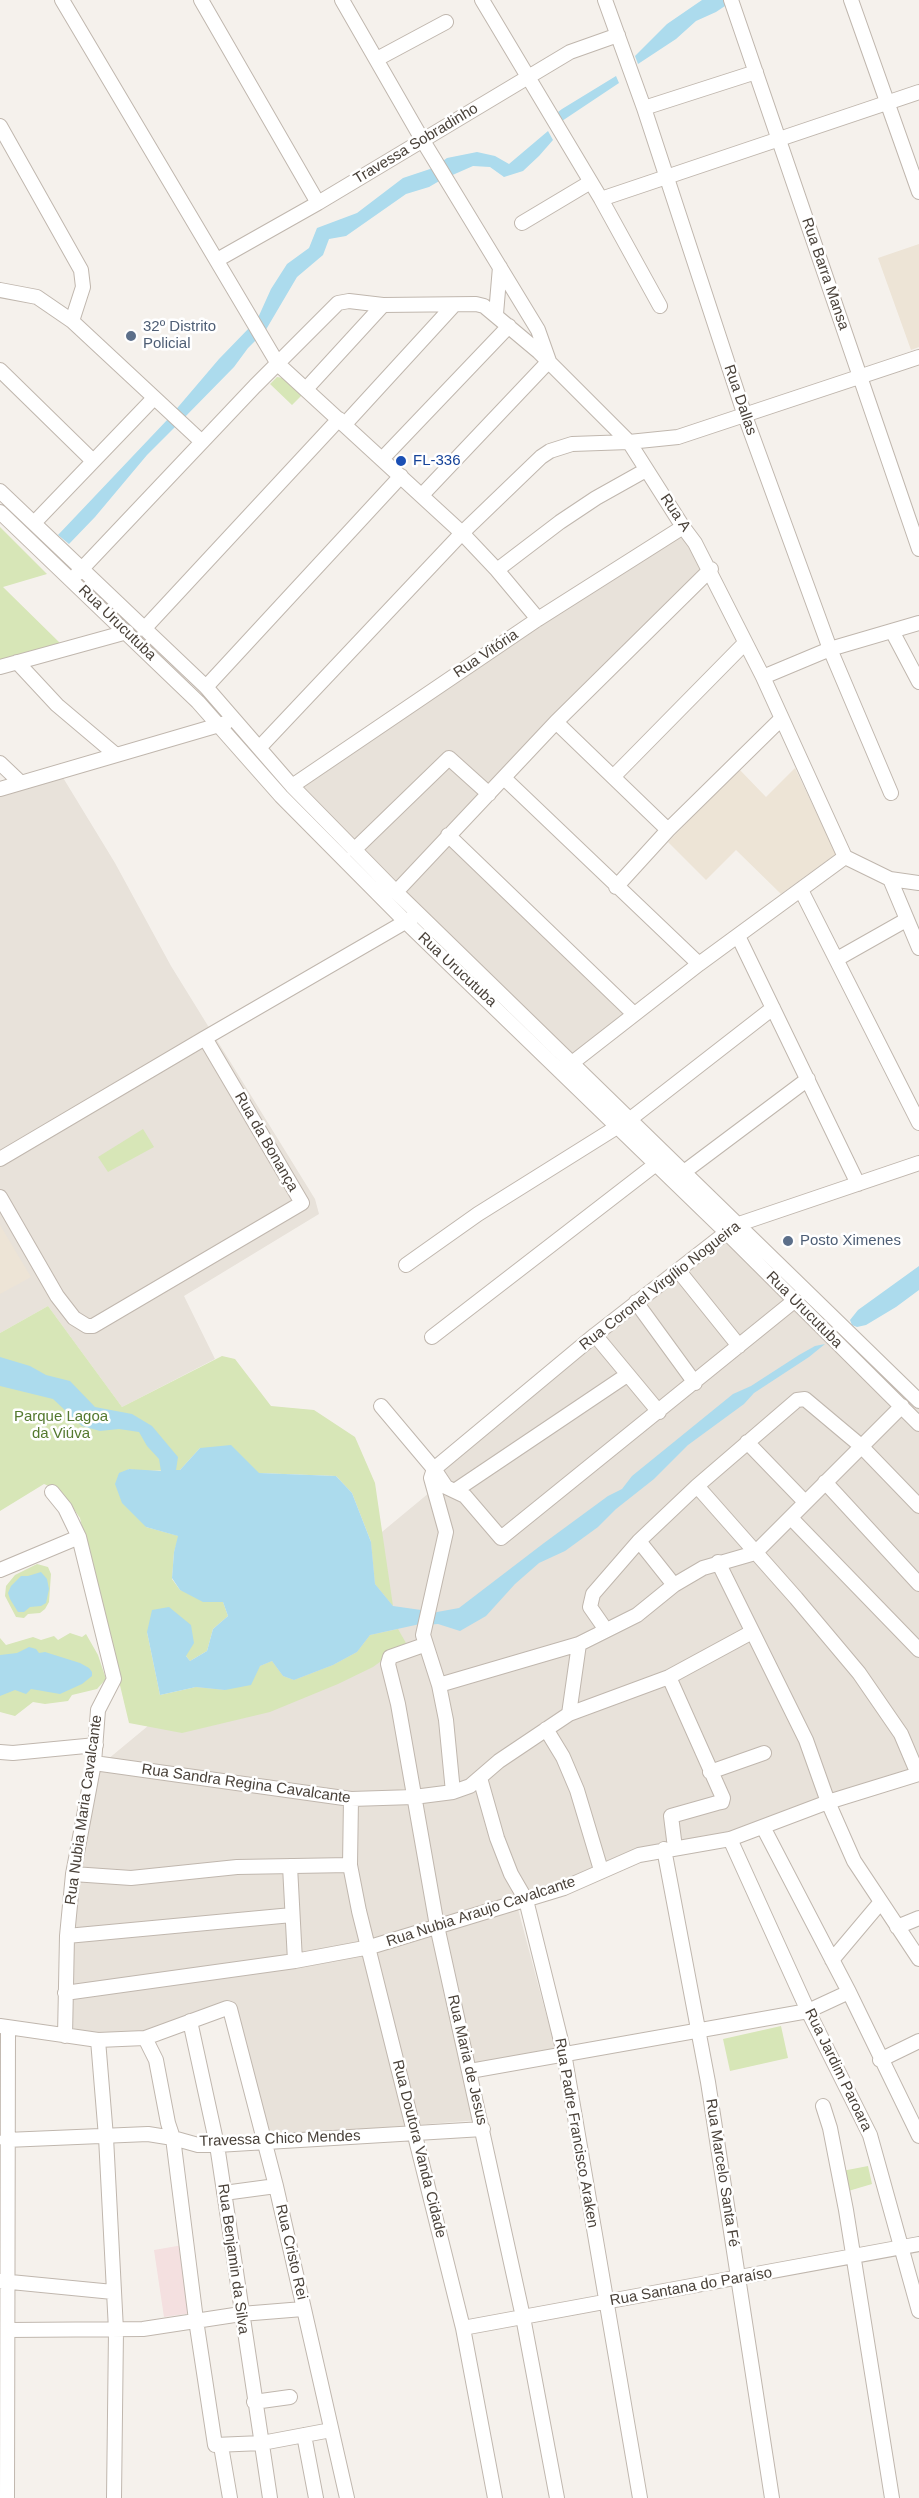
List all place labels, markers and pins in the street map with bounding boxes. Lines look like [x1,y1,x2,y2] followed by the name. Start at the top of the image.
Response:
[143,318,216,353] place label: 32º Distrito Policial
[124,329,138,343] marker: 32º Distrito Policial
[413,452,461,470] place label: FL-336
[394,454,408,468] marker: FL-336
[800,1232,901,1250] place label: Posto Ximenes
[781,1234,795,1248] marker: Posto Ximenes

